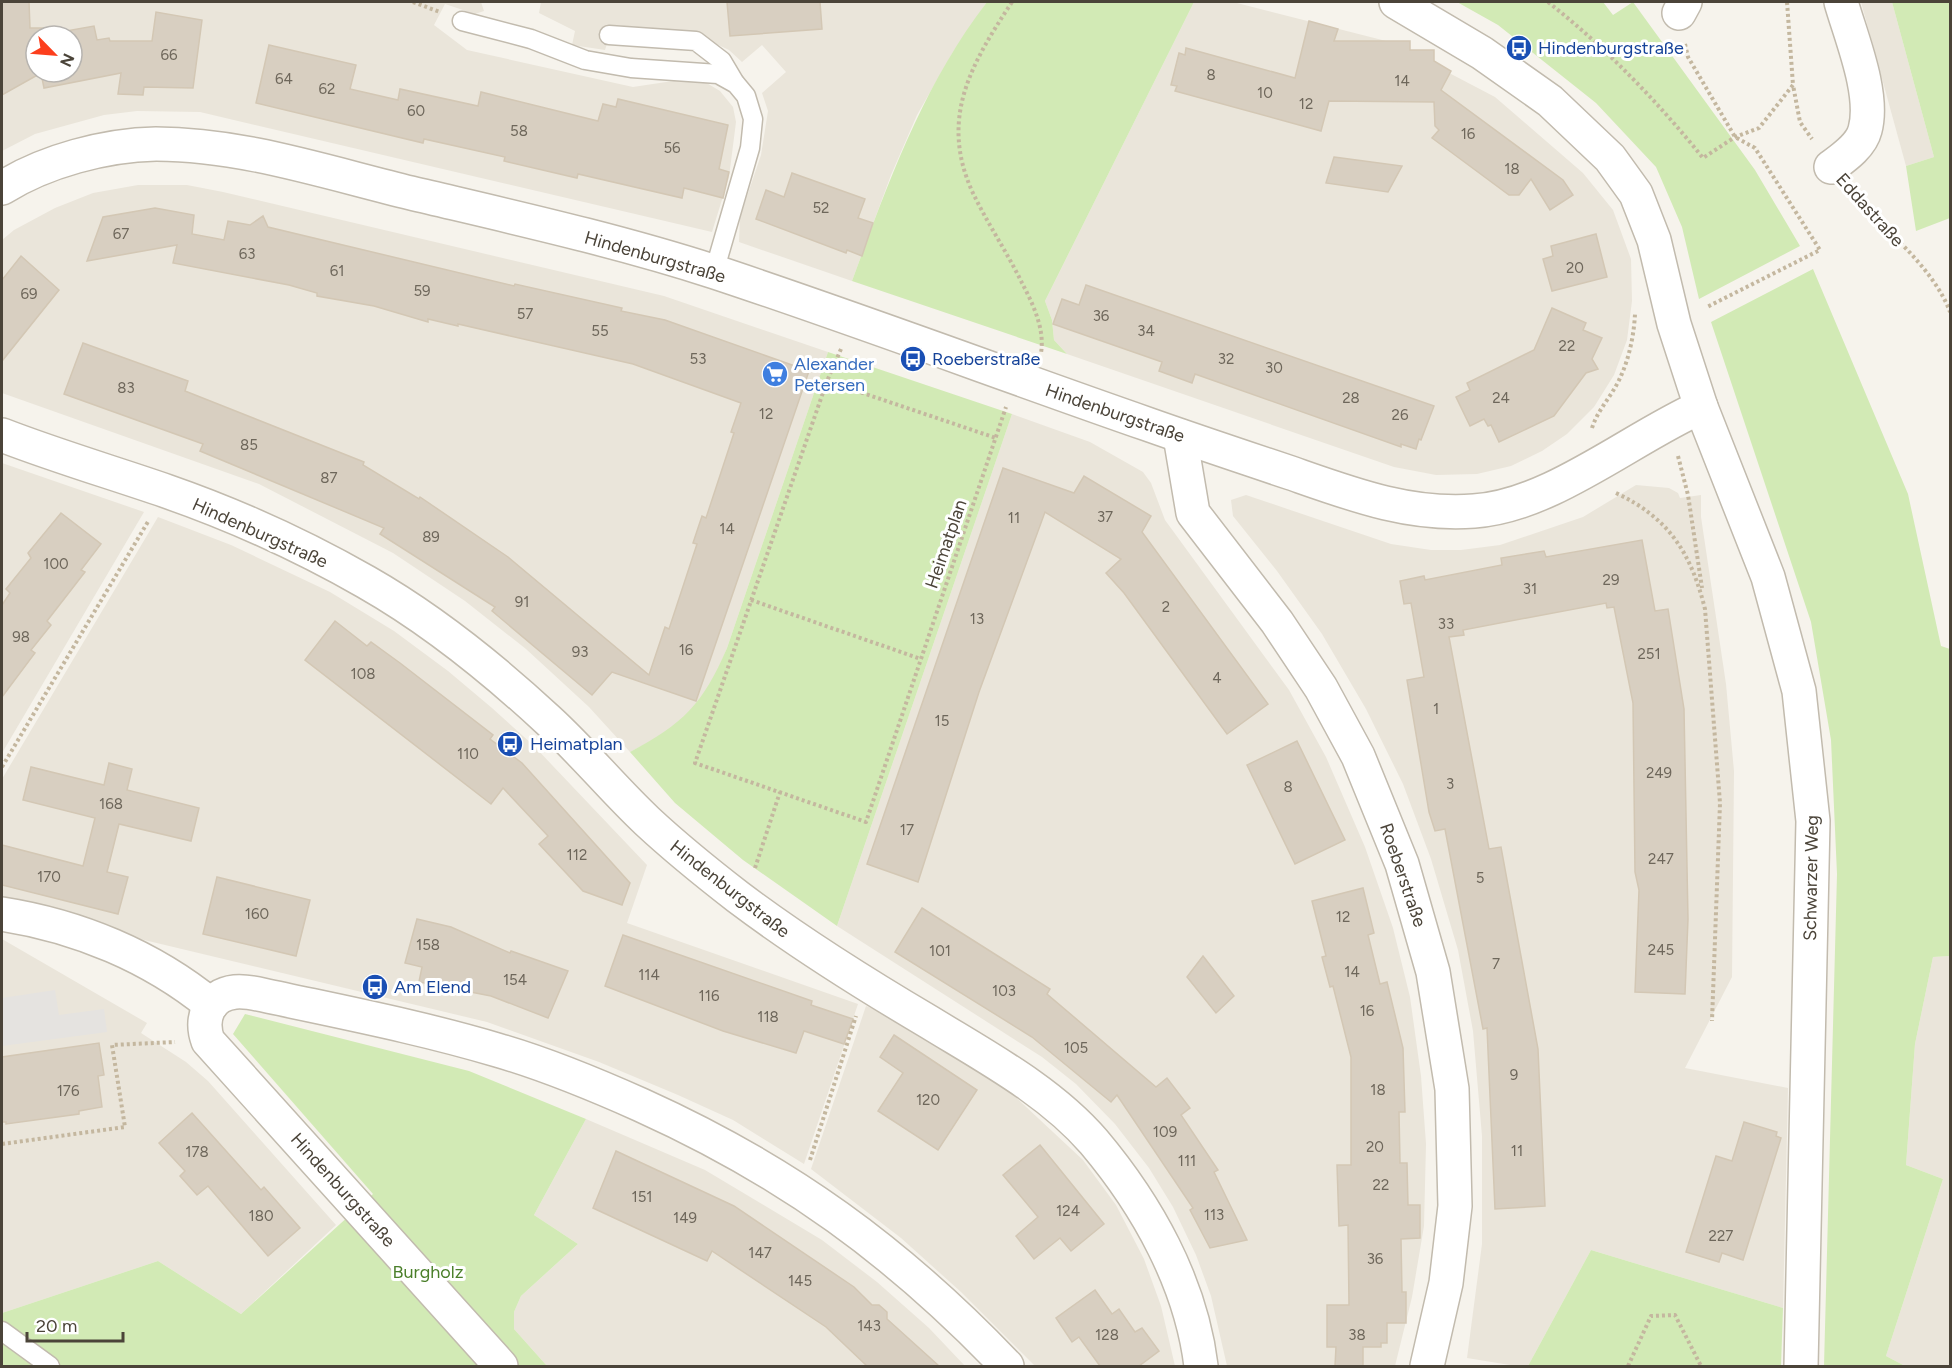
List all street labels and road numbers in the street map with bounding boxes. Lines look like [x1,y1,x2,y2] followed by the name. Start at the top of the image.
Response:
[1831,169,1909,251] street label: Eddastraße
[582,226,728,288] street label: Hindenburgstraße
[1042,379,1188,447] street label: Hindenburgstraße
[189,493,331,573] street label: Hindenburgstraße
[921,497,971,591] street label: Heimatplan
[1799,815,1823,941] street label: Schwarzer Weg
[1375,820,1431,930] street label: Roeberstraße
[666,835,794,943] street label: Hindenburgstraße
[286,1128,400,1252] street label: Hindenburgstraße

